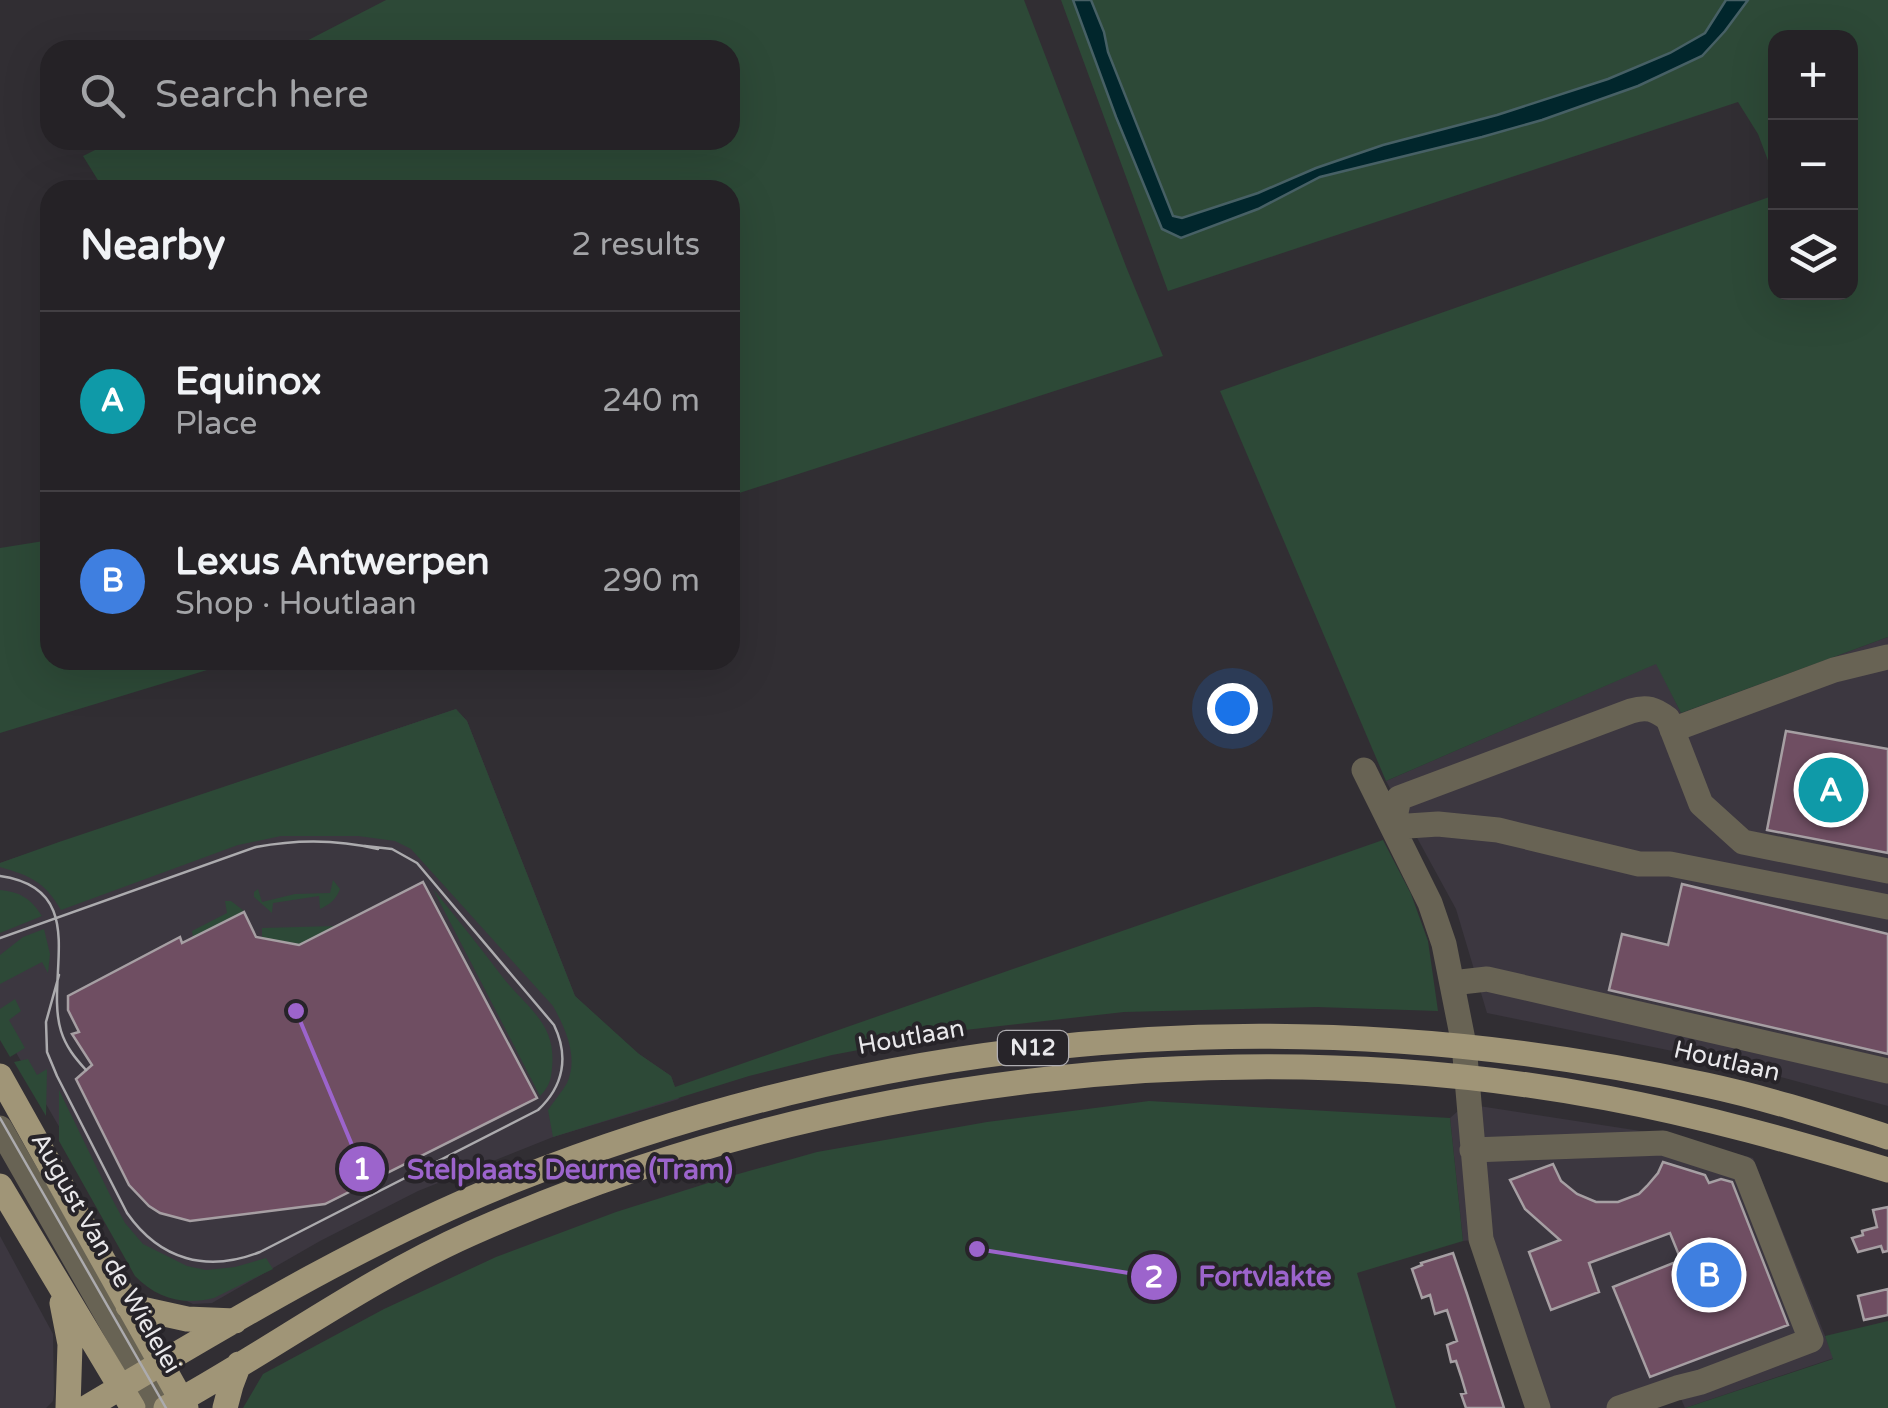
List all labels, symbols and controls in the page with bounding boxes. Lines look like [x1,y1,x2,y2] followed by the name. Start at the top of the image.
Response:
[1768,30,1858,300] map controls
[1768,30,1858,120] button: +
[40,40,740,150] search box
[75,68,130,123] icon: search
[155,72,369,118] text: Search here
[1768,120,1858,210] button: −
[1768,210,1858,300] button: layers
[80,220,225,271] text: Nearby
[571,226,700,264] text: 2 results
[175,359,322,405] text: Equinox
[101,382,124,420] text: A
[602,382,700,420] text: 240 m
[175,405,257,443] text: Place
[175,539,490,585] text: Lexus Antwerpen
[101,562,124,600] text: B
[602,562,700,600] text: 290 m
[175,585,417,623] text: Shop · Houtlaan
[1207,683,1258,734] your location
[1798,752,1864,828] pin: A
[855,1013,967,1061] street label: Houtlaan
[998,1031,1068,1065] road number: N12
[1671,1034,1783,1088] street label: Houtlaan
[25,1127,187,1379] street label: August Van de Wielelei
[337,1140,753,1198] callout: Stelplaats Deurne (Tram)
[353,1151,371,1188] text: 1
[407,1153,733,1187] text: Stelplaats Deurne (Tram)
[1676,1238,1742,1312] pin: B
[1129,1248,1352,1306] callout: Fortvlakte
[1145,1259,1163,1296] text: 2
[1198,1260,1332,1294] text: Fortvlakte

